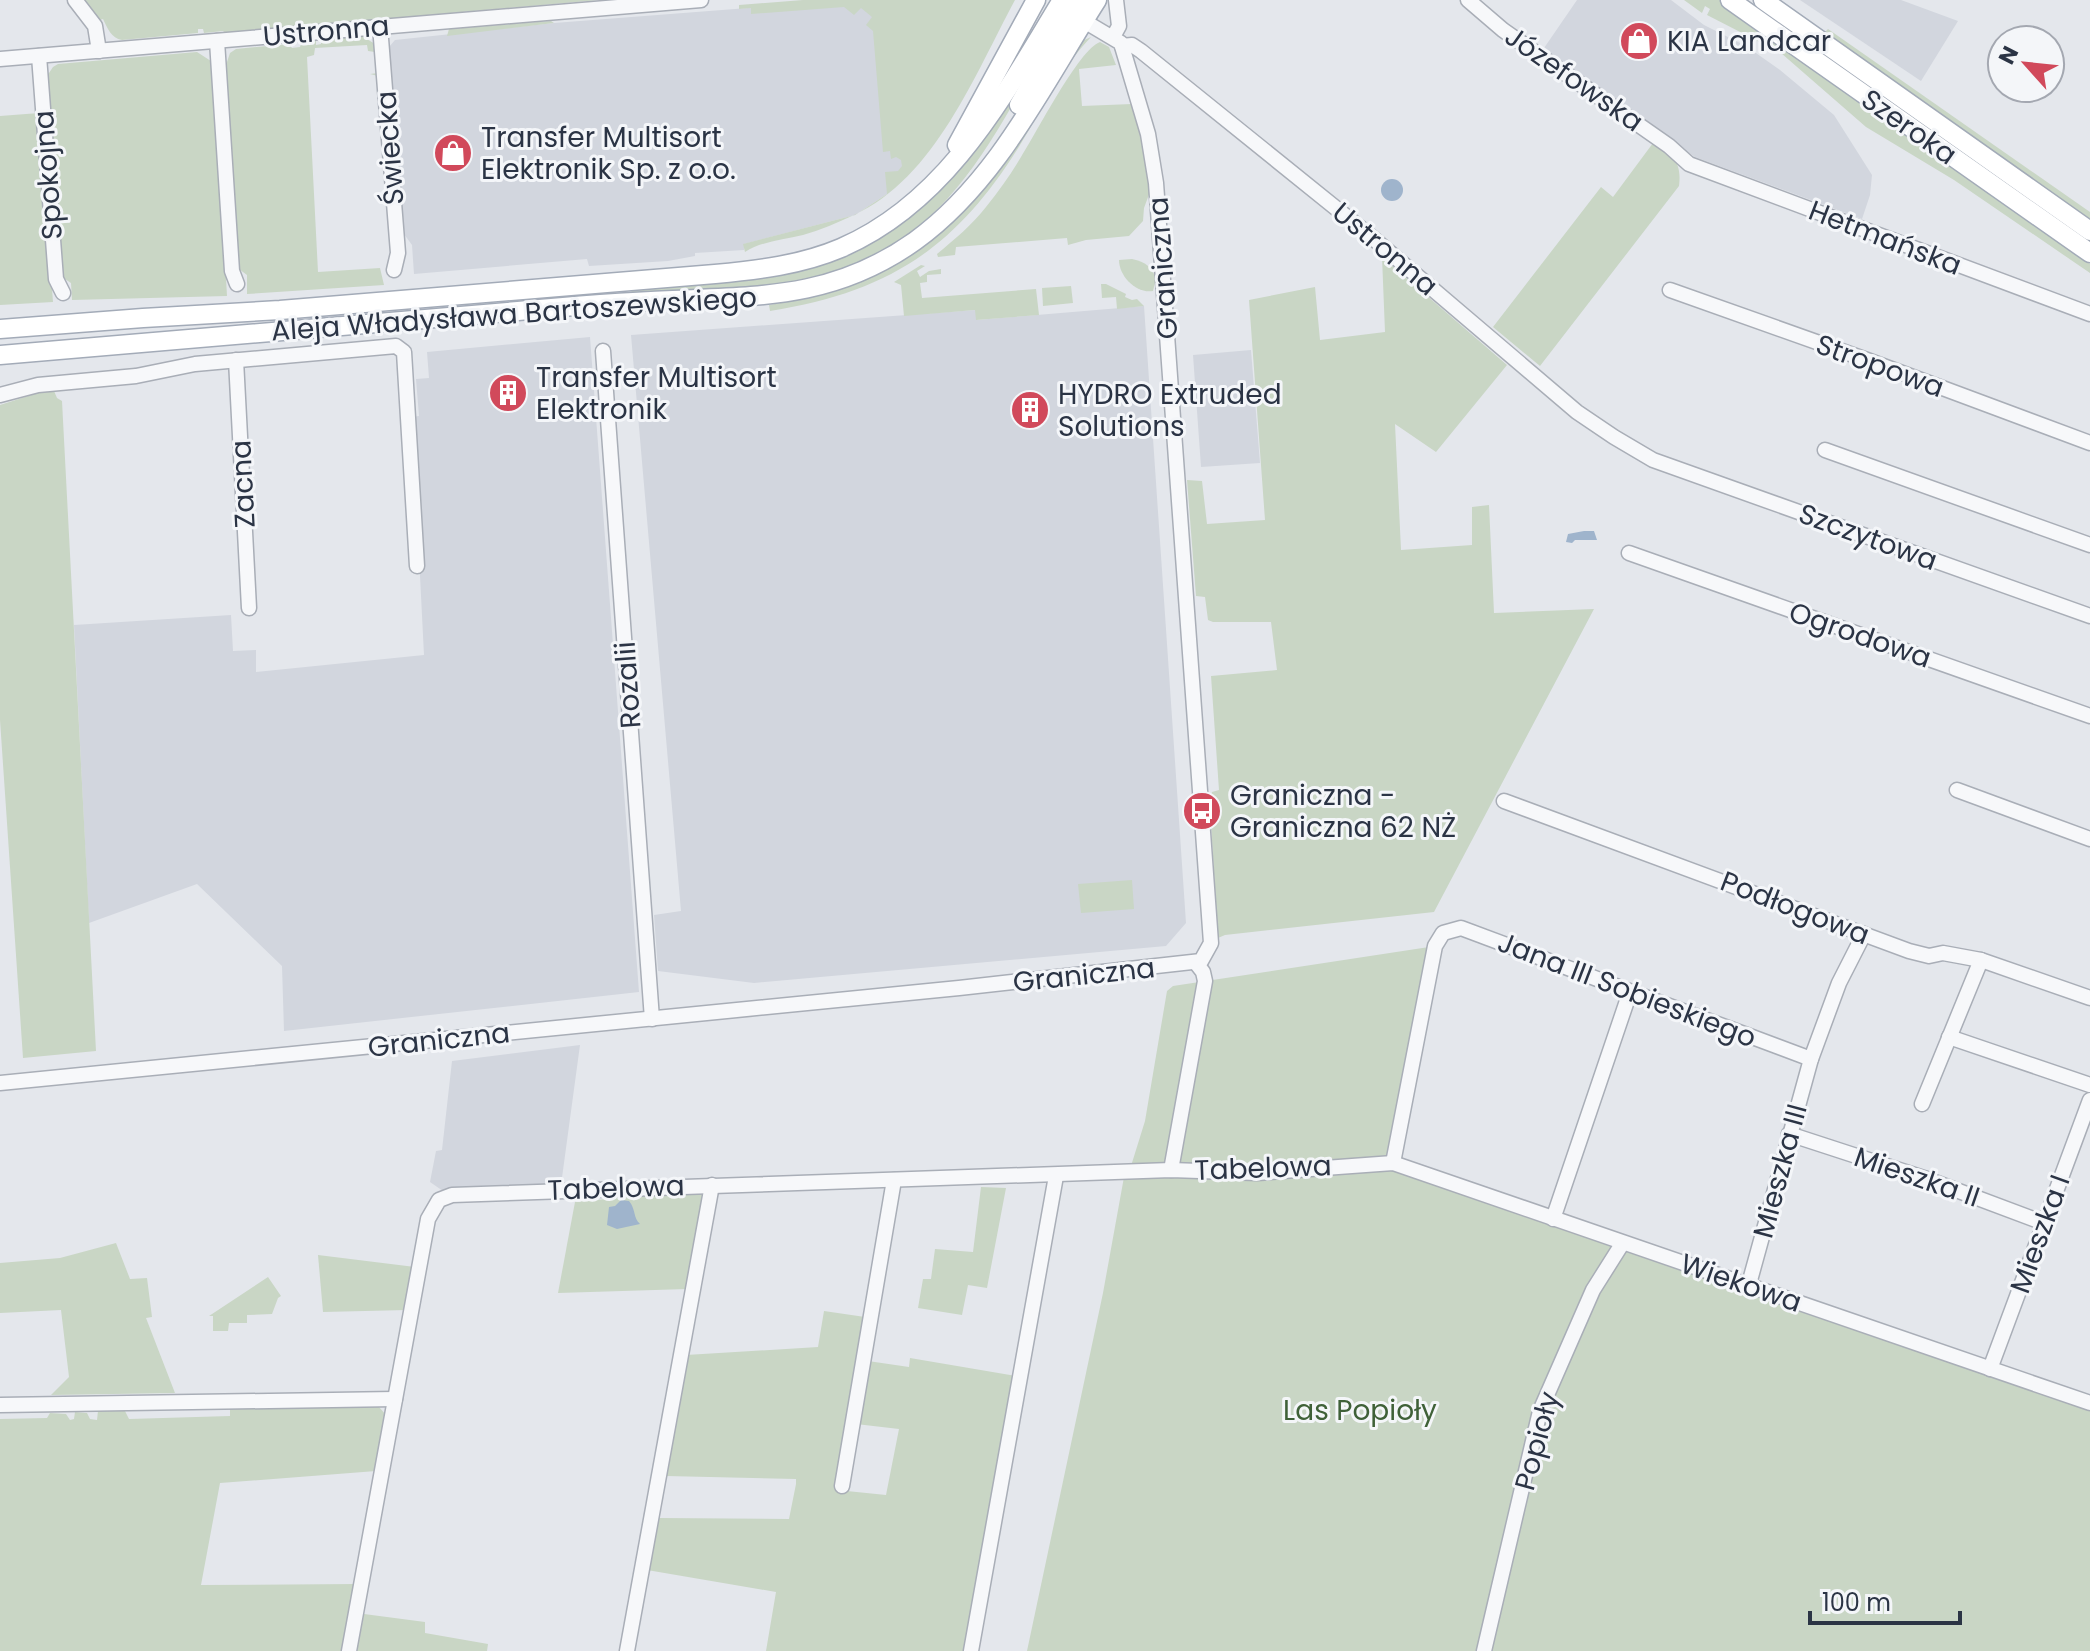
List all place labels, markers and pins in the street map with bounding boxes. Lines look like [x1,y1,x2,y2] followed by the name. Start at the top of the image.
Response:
[1618,20,1660,62] shop icon: KIA Landcar
[1667,22,1831,61] place label: KIA Landcar
[481,118,736,189] place label: Transfer Multisort Elektronik Sp. z o.o.
[432,132,474,174] shop icon: Transfer Multisort Elektronik Sp. z o.o.
[536,358,777,429] place label: Transfer Multisort Elektronik
[487,372,529,414] building icon: Transfer Multisort Elektronik
[1058,375,1282,446] place label: HYDRO Extruded Solutions
[1009,389,1051,431] building icon: HYDRO Extruded Solutions
[1230,776,1456,847] place label: Graniczna - Graniczna 62 NŻ
[1181,790,1223,832] bus stop icon: Graniczna - Graniczna 62 NŻ

